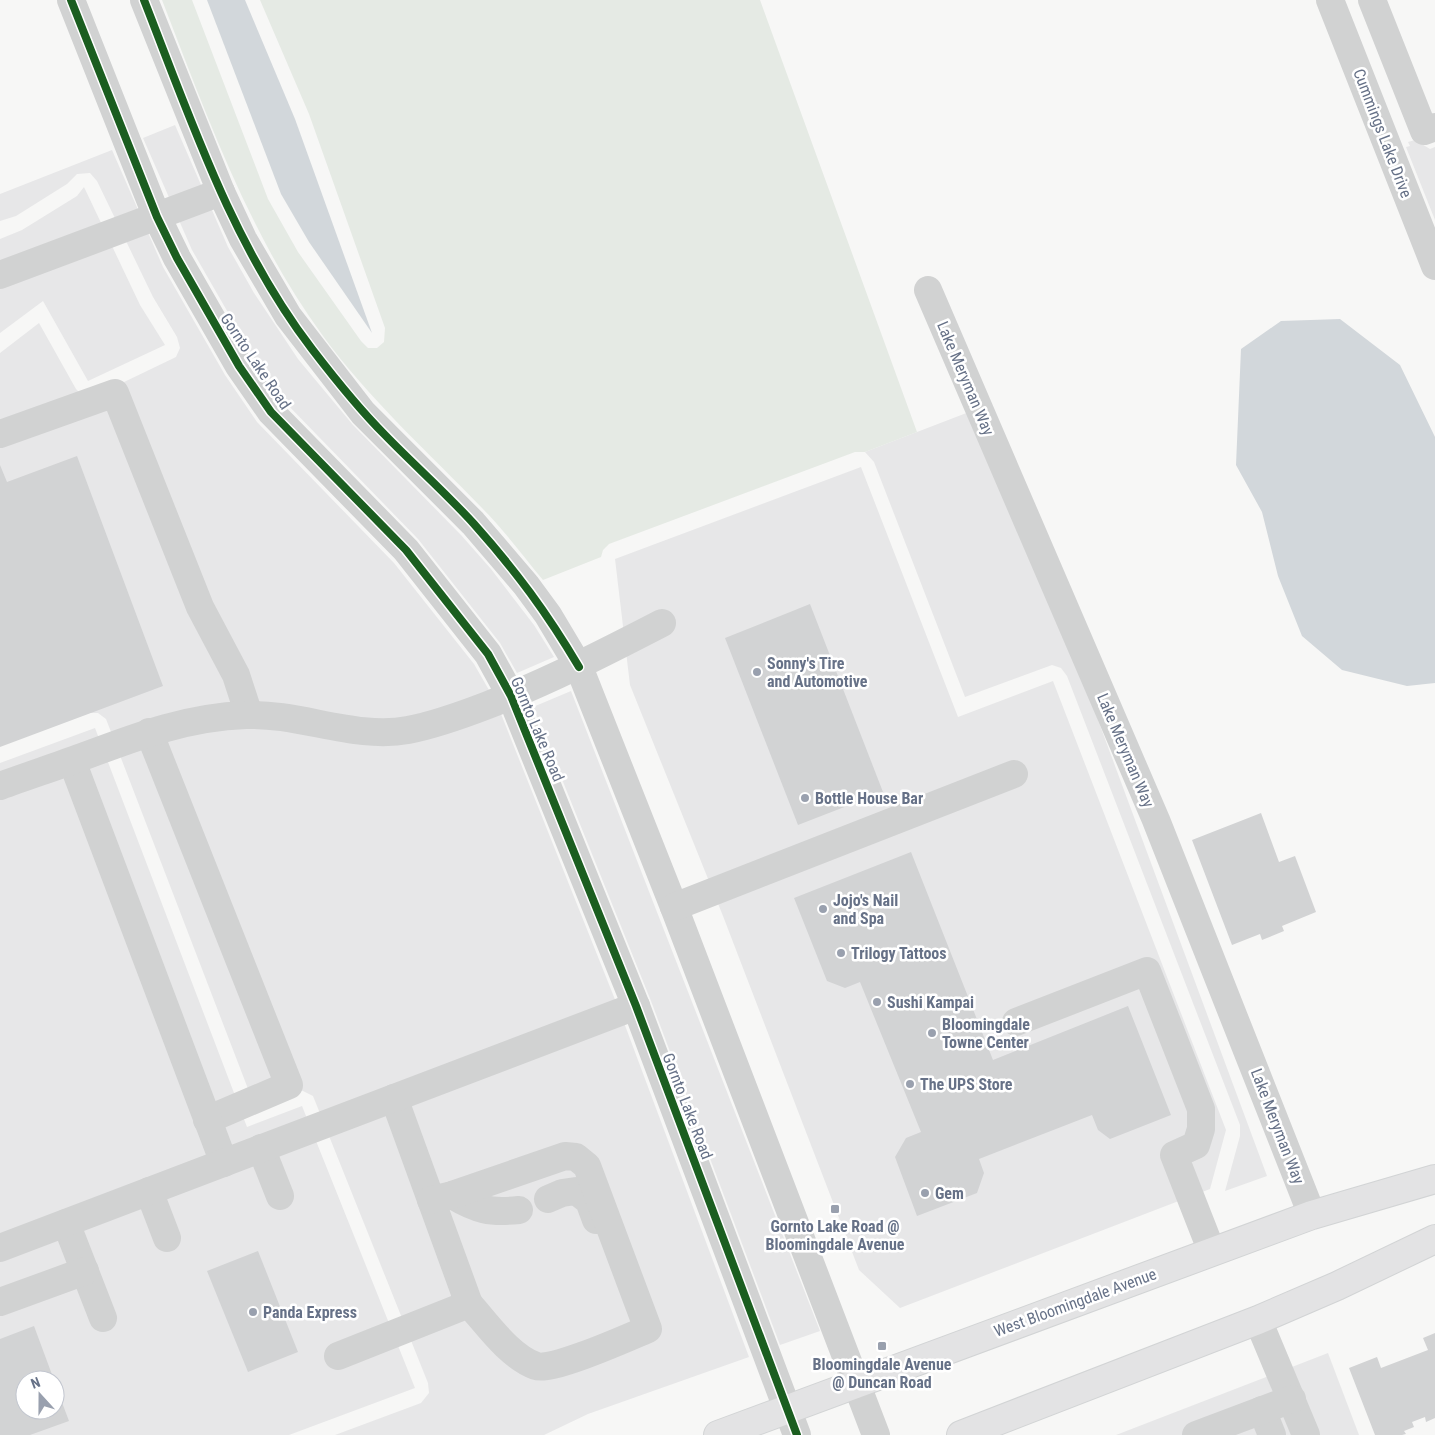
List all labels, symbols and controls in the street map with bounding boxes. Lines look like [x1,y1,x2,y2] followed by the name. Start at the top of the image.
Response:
[1349,66,1416,200] street label: Cummings Lake Drive
[216,310,295,413] street label: Gornto Lake Road
[933,318,998,438] street label: Lake Meryman Way
[767,654,868,691] place label: Sonny's Tire and Automotive
[751,666,763,678] marker: Sonny's Tire and Automotive
[507,674,568,784] street label: Gornto Lake Road
[1093,690,1158,810] street label: Lake Meryman Way
[815,789,923,808] place label: Bottle House Bar
[799,792,811,804] marker: Bottle House Bar
[833,891,898,928] place label: Jojo's Nail and Spa
[817,903,829,915] marker: Jojo's Nail and Spa
[851,944,947,963] place label: Trilogy Tattoos
[835,947,847,959] marker: Trilogy Tattoos
[887,993,974,1012] place label: Sushi Kampai
[871,996,883,1008] marker: Sushi Kampai
[942,1015,1030,1052] place label: Bloomingdale Towne Center
[926,1027,938,1039] marker: Bloomingdale Towne Center
[659,1050,716,1162] street label: Gornto Lake Road
[1247,1066,1308,1187] street label: Lake Meryman Way
[920,1075,1013,1094] place label: The UPS Store
[904,1078,916,1090] marker: The UPS Store
[935,1184,964,1203] place label: Gem
[919,1187,931,1199] marker: Gem
[829,1203,841,1215] marker: Gornto Lake Road @ Bloomingdale Avenue
[766,1217,905,1254] place label: Gornto Lake Road @ Bloomingdale Avenue
[991,1264,1159,1341] street label: West Bloomingdale Avenue
[263,1303,357,1322] place label: Panda Express
[247,1306,259,1318] marker: Panda Express
[876,1340,888,1352] marker: Bloomingdale Avenue @ Duncan Road
[813,1355,952,1392] place label: Bloomingdale Avenue @ Duncan Road
[15,1370,65,1420] north arrow
[28,1374,42,1392] text: N

